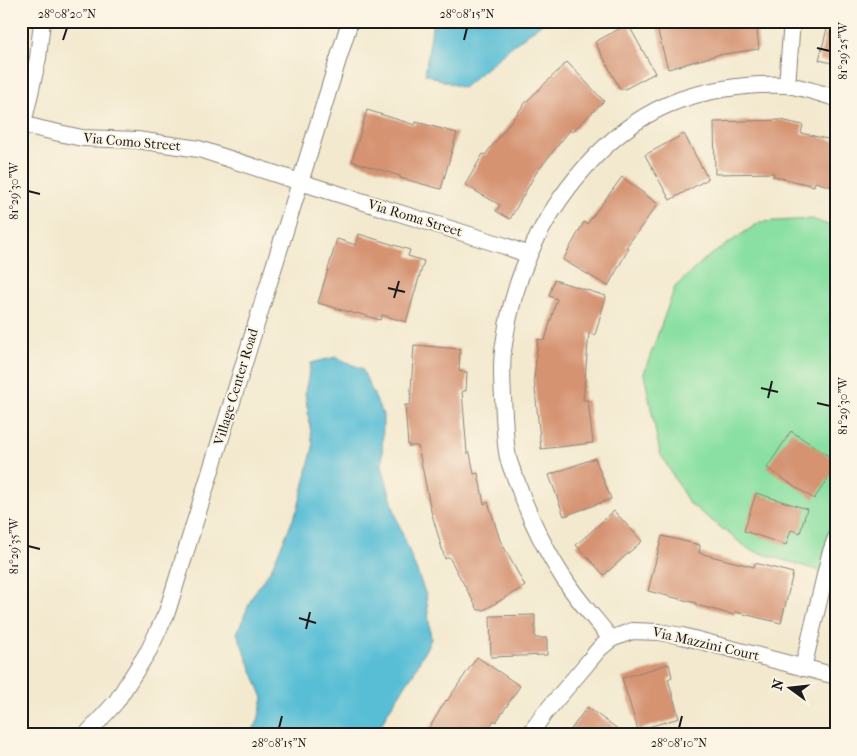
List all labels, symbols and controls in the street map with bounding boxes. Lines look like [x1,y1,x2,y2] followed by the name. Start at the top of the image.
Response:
[38,7,96,21] text: 28°08'20"N
[440,7,495,21] text: 28°08'15"N
[836,21,850,80] text: 81°29'25"W
[82,129,181,155] street label: Via Como Street
[7,161,21,220] text: 81°29'30"W
[365,195,464,240] street label: Via Roma Street
[210,326,262,448] street label: Village Center Road
[836,376,850,435] text: 81°29'30"W
[7,517,21,574] text: 81°29'35"W
[650,623,761,665] street label: Via Mazzini Court
[764,664,814,714] north arrow
[768,677,788,692] text: N
[252,736,307,750] text: 28°08'15"N
[651,736,707,750] text: 28°08'10"N

